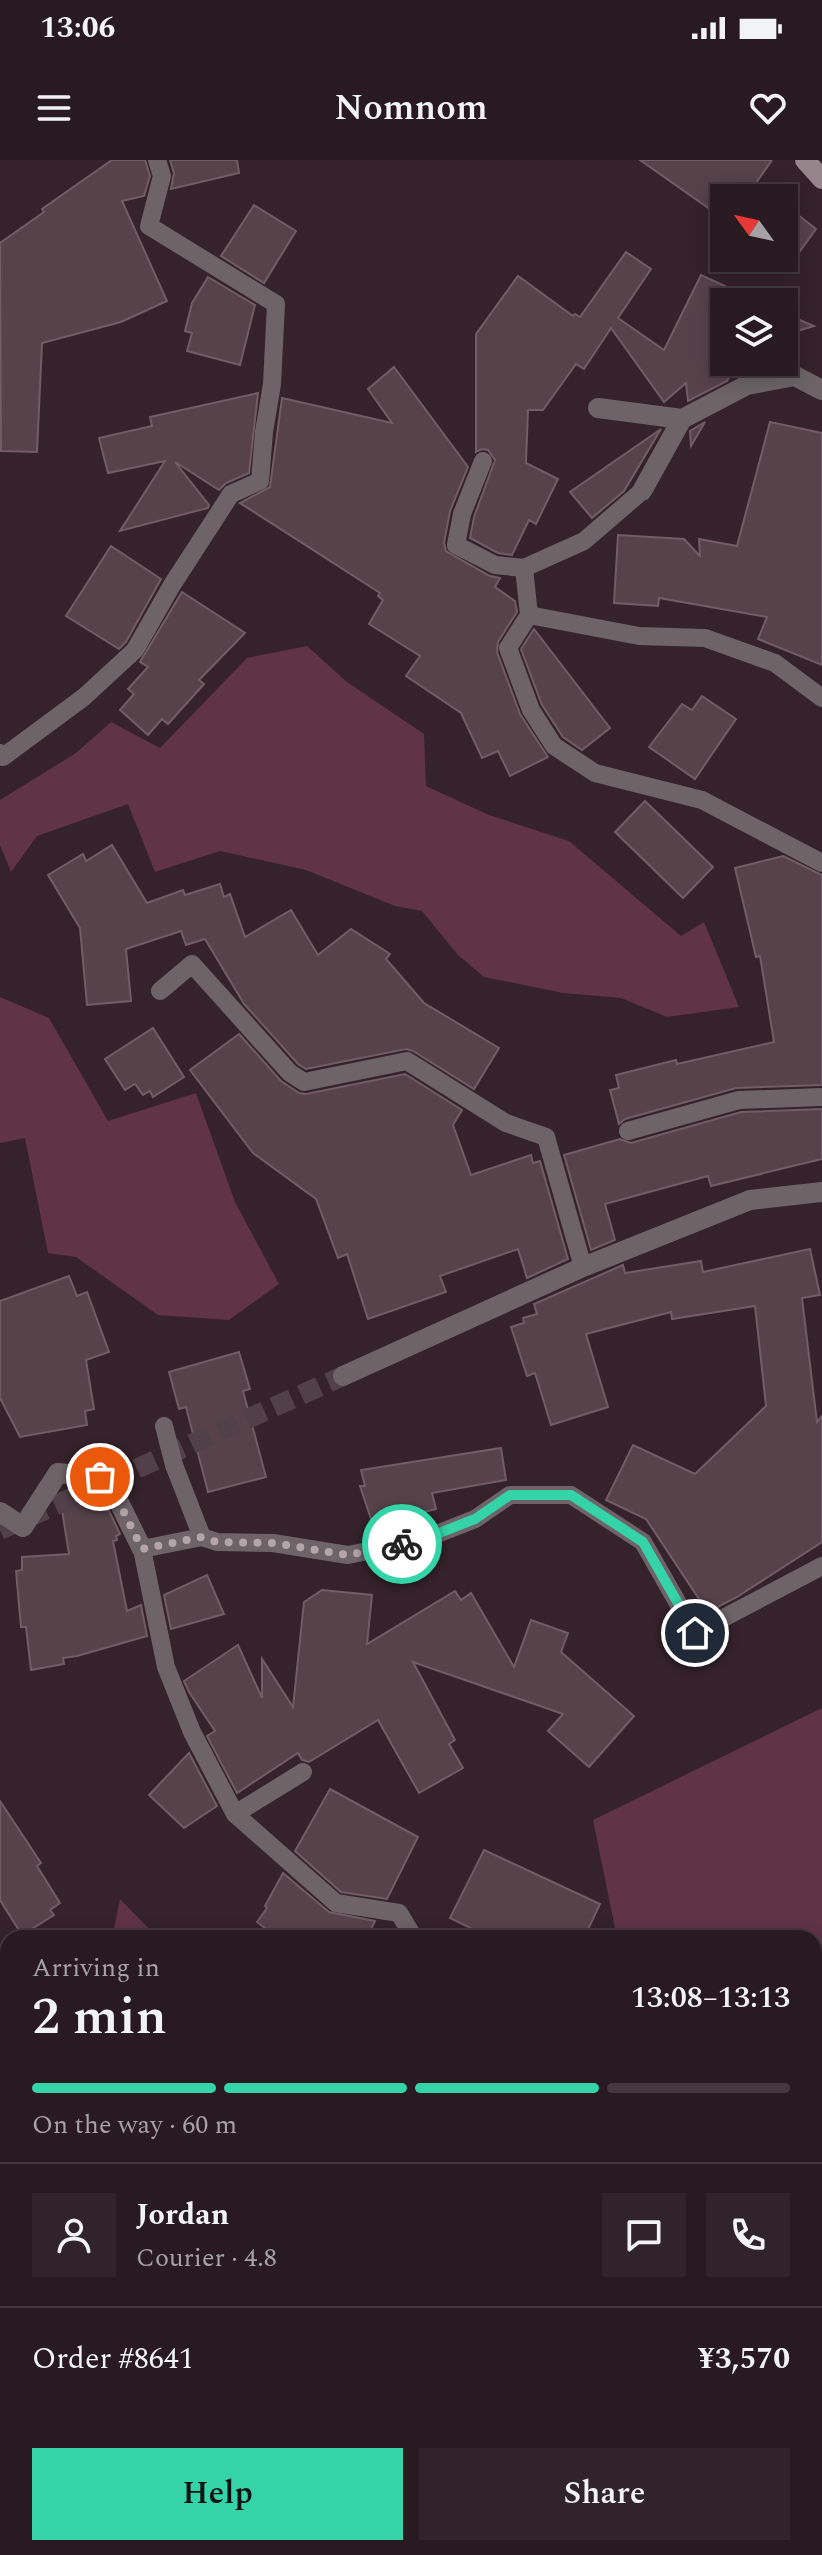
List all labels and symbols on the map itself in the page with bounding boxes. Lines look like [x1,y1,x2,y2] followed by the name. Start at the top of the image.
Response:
[710,184,798,272] north arrow
[66,1443,134,1511] pin
[362,1504,442,1584] courier
[661,1599,729,1667] pin

